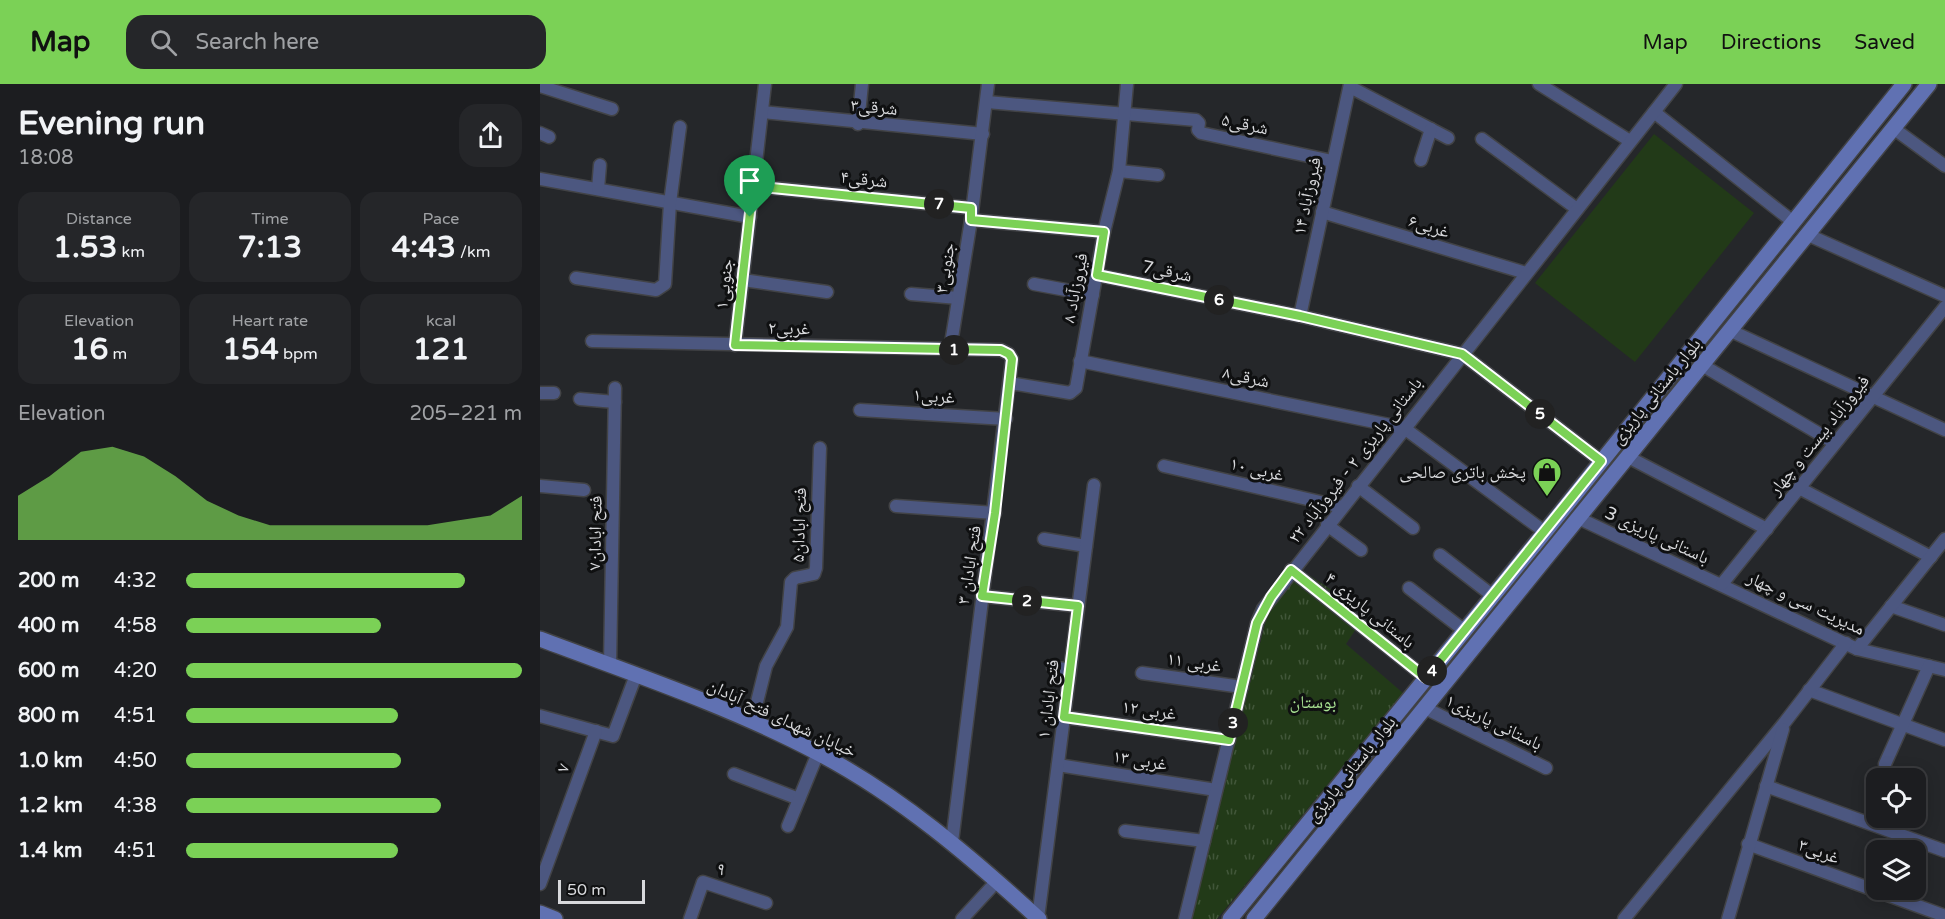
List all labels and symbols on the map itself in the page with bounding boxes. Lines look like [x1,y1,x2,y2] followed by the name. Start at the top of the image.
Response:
[850,94,898,120] street label: شرقی۳
[1220,108,1270,140] street label: شرقی۵
[724,155,775,217] pin
[1288,155,1326,237] street label: فیروزآباد ۱۴
[839,166,889,192] street label: شرقی۴
[924,189,954,219] pin: 7
[1406,209,1452,243] street label: غربی۶
[930,241,960,295] street label: جنوبی۳
[1057,251,1093,325] street label: فیروزآباد ۸
[1140,255,1194,287] street label: شرقی7
[710,258,738,310] street label: جنوبی۱
[1204,285,1234,315] pin: 6
[768,317,810,339] street label: غربی۲
[1606,333,1706,449] street label: بلوار باستانی پاریزی
[939,335,969,365] pin: 1
[1221,361,1271,393] street label: شرقی۸
[1763,370,1874,500] street label: فیروزآباد بیست و چهار
[1283,372,1427,548] street label: باستانی پاریزی ۲ - فیروزآباد ۲۲
[912,384,956,408] street label: غربی۱
[1525,399,1555,429] pin: 5
[1228,452,1286,486] street label: غربی ۱۰
[1531,456,1563,498] shop icon: پخش باتری صالحی
[1399,461,1526,483] place label: پخش باتری صالحی
[787,487,812,563] street label: فتح ابادان۵
[583,495,608,571] street label: فتح ابادان۷
[1601,501,1713,569] street label: باستانی پاریزی 3
[952,524,987,606] street label: فتح ابادان ۳
[1743,566,1868,640] street label: مدیریت سی و چهار
[1320,567,1419,653] street label: باستانی پاریزی ۴
[1012,586,1042,616] pin: 2
[1165,647,1223,677] street label: غربی ۱۱
[1417,656,1447,686] pin: 4
[1032,658,1065,740] street label: فتح ابادان ۱
[704,674,860,763] street label: خیابان شهدای فتح آبادان
[1442,689,1546,755] street label: باستانی پاریزی۱
[1290,691,1336,713] park label: بوستان
[1120,695,1178,725] street label: غربی ۱۲
[1218,708,1248,738] pin: 3
[1301,711,1401,827] street label: بلوار باستانی پاریزی
[1111,745,1169,775] street label: غربی ۱۳
[551,760,575,776] street label: ۷
[1796,834,1842,868] street label: غربی۳
[714,857,728,881] street label: ۹
[558,877,645,904] scale bar

